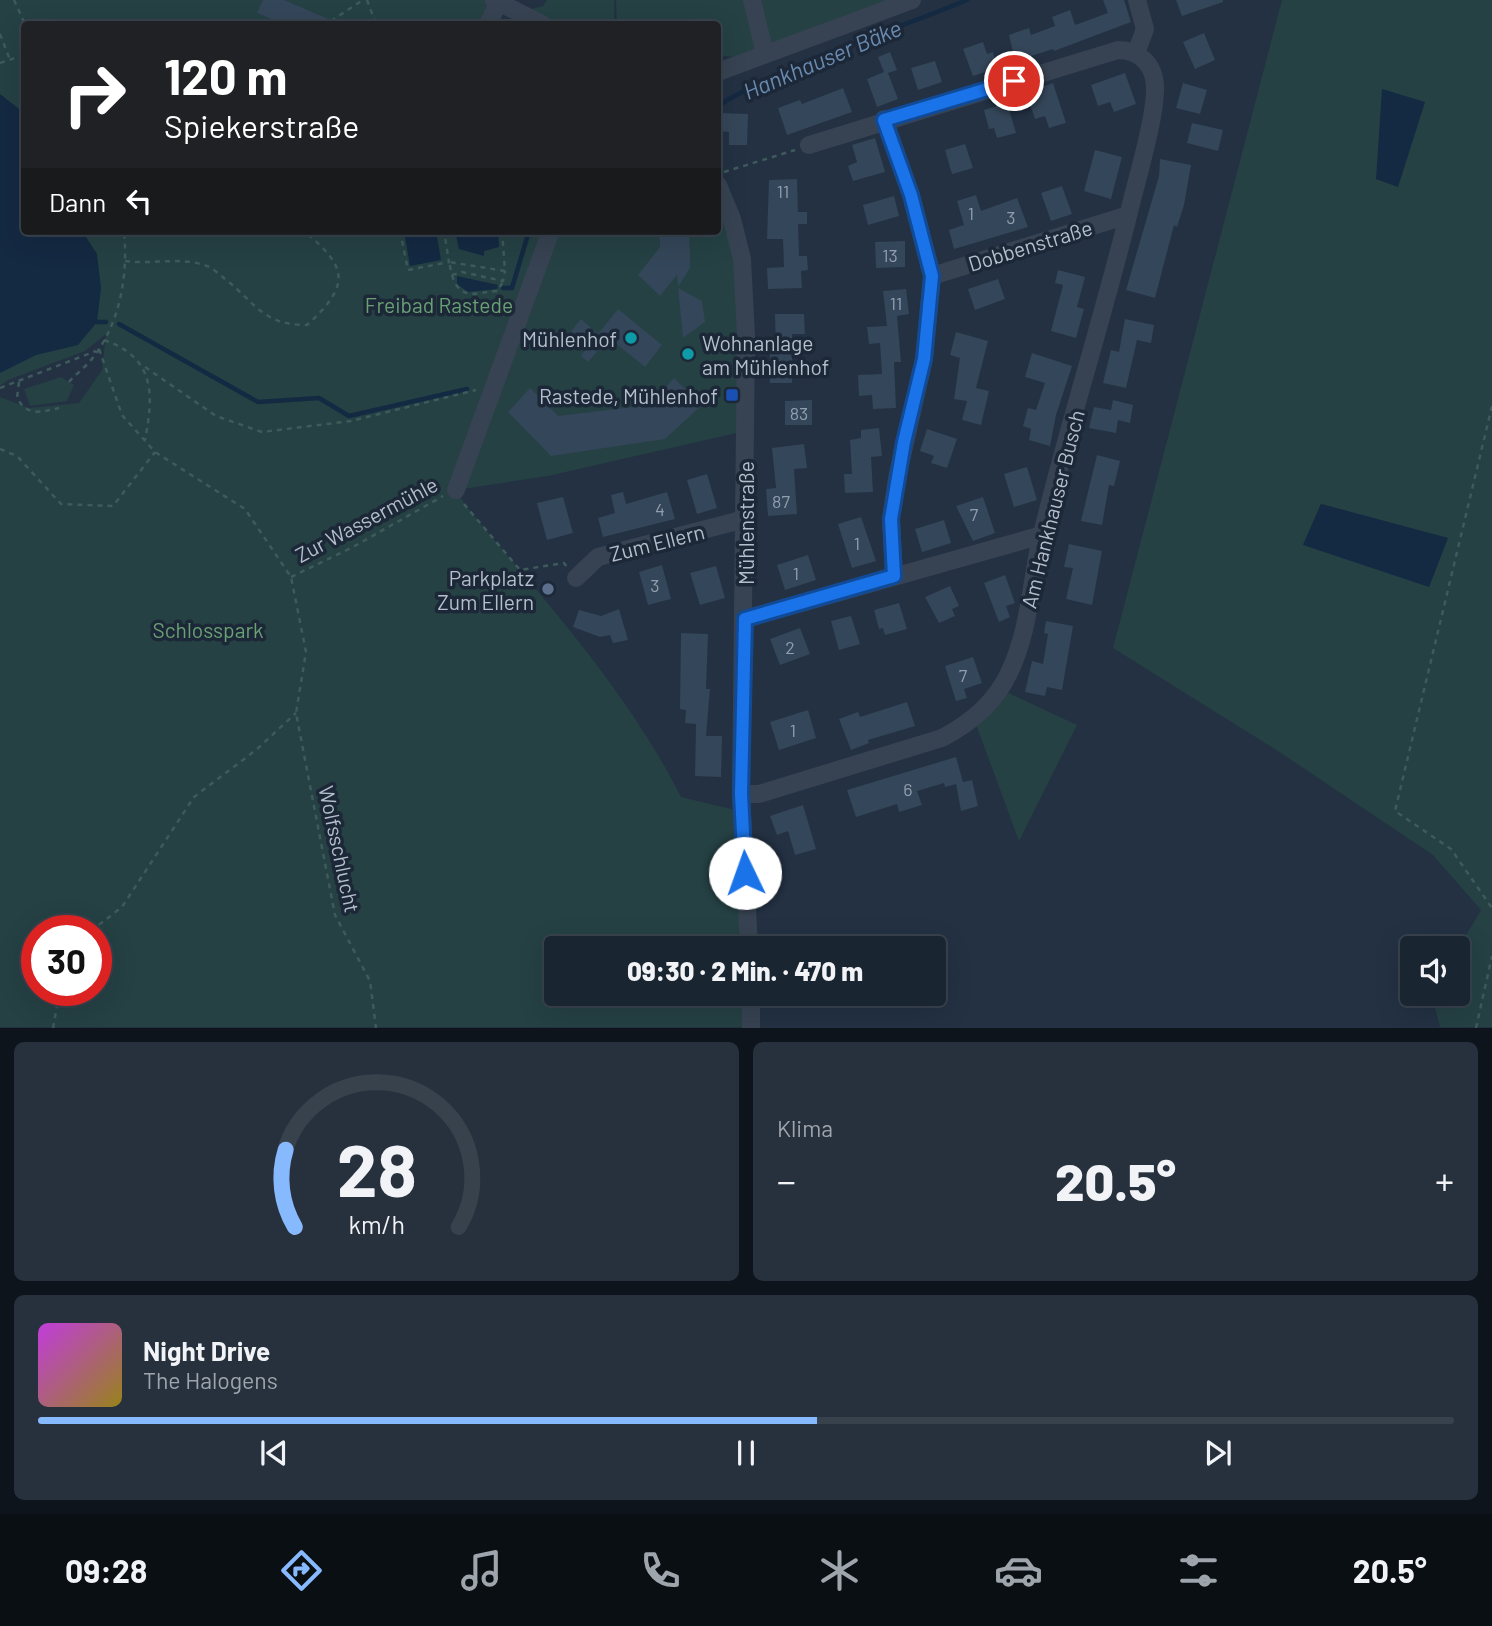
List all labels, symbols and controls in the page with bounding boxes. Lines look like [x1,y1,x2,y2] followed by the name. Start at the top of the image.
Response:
[739,13,905,105] water label: Hankhauser Bäke
[164,46,287,105] text: 120 m
[49,49,140,140] icon: right
[984,51,1044,111] pin
[995,62,1033,100] icon: arrive
[164,106,359,144] text: Spiekerstraße
[777,180,789,202] house number: 11
[120,182,158,220] icon: left
[49,186,106,217] text: Dann
[968,202,974,224] house number: 1
[1006,206,1016,228] house number: 3
[965,214,1095,276] street label: Dobbenstraße
[882,244,898,266] house number: 13
[365,292,513,317] park label: Freibad Rastede
[890,292,902,314] house number: 11
[522,326,617,351] place label: Mühlenhof
[623,330,639,346] marker: Mühlenhof
[702,330,829,379] place label: Wohnanlage am Mühlenhof
[680,346,696,362] marker: Wohnanlage am Mühlenhof
[539,383,718,408] place label: Rastede, Mühlenhof
[724,387,740,403] marker: Rastede, Mühlenhof
[790,402,808,424] house number: 83
[1015,407,1089,611] street label: Am Hankhauser Busch
[733,461,758,585] street label: Mühlenstraße
[291,471,441,567] street label: Zur Wassermühle
[772,490,790,512] house number: 87
[655,498,665,520] house number: 4
[970,503,979,525] house number: 7
[607,518,707,566] street label: Zum Ellern
[854,532,860,554] house number: 1
[793,562,799,584] house number: 1
[437,565,534,614] place label: Parkplatz Zum Ellern
[650,574,660,596] house number: 3
[540,581,556,597] marker: Parkplatz Zum Ellern
[152,617,264,642] park label: Schlosspark
[785,636,795,658] house number: 2
[959,664,968,686] house number: 7
[790,719,796,741] house number: 1
[903,778,913,800] house number: 6
[314,783,366,915] street label: Wolfsschlucht
[708,836,782,910] position arrow
[21,915,112,1006] speed limit sign: 30
[1400,936,1470,1006] map controls
[1400,936,1470,1006] button: sound
[627,955,863,986] text: 09:30 · 2 Min. · 470 m
[777,1114,833,1142] text: Klima
[336,1125,417,1213] text: 28
[1055,1149,1176,1211] text: 20.5°
[777,1157,796,1203] text: −
[1435,1157,1454,1203] text: +
[348,1209,405,1239] text: km/h
[143,1335,270,1366] text: Night Drive
[143,1366,278,1394] text: The Halogens
[255,1434,293,1472] icon: previous
[727,1434,765,1472] icon: pause
[1199,1434,1237,1472] icon: next
[277,1546,326,1595] icon: directions
[457,1546,506,1595] icon: music
[636,1546,685,1595] icon: phone
[815,1546,864,1595] icon: climate
[994,1546,1043,1595] icon: car
[1174,1546,1223,1595] icon: filters
[65,1551,147,1589] text: 09:28
[1353,1551,1427,1589] text: 20.5°

